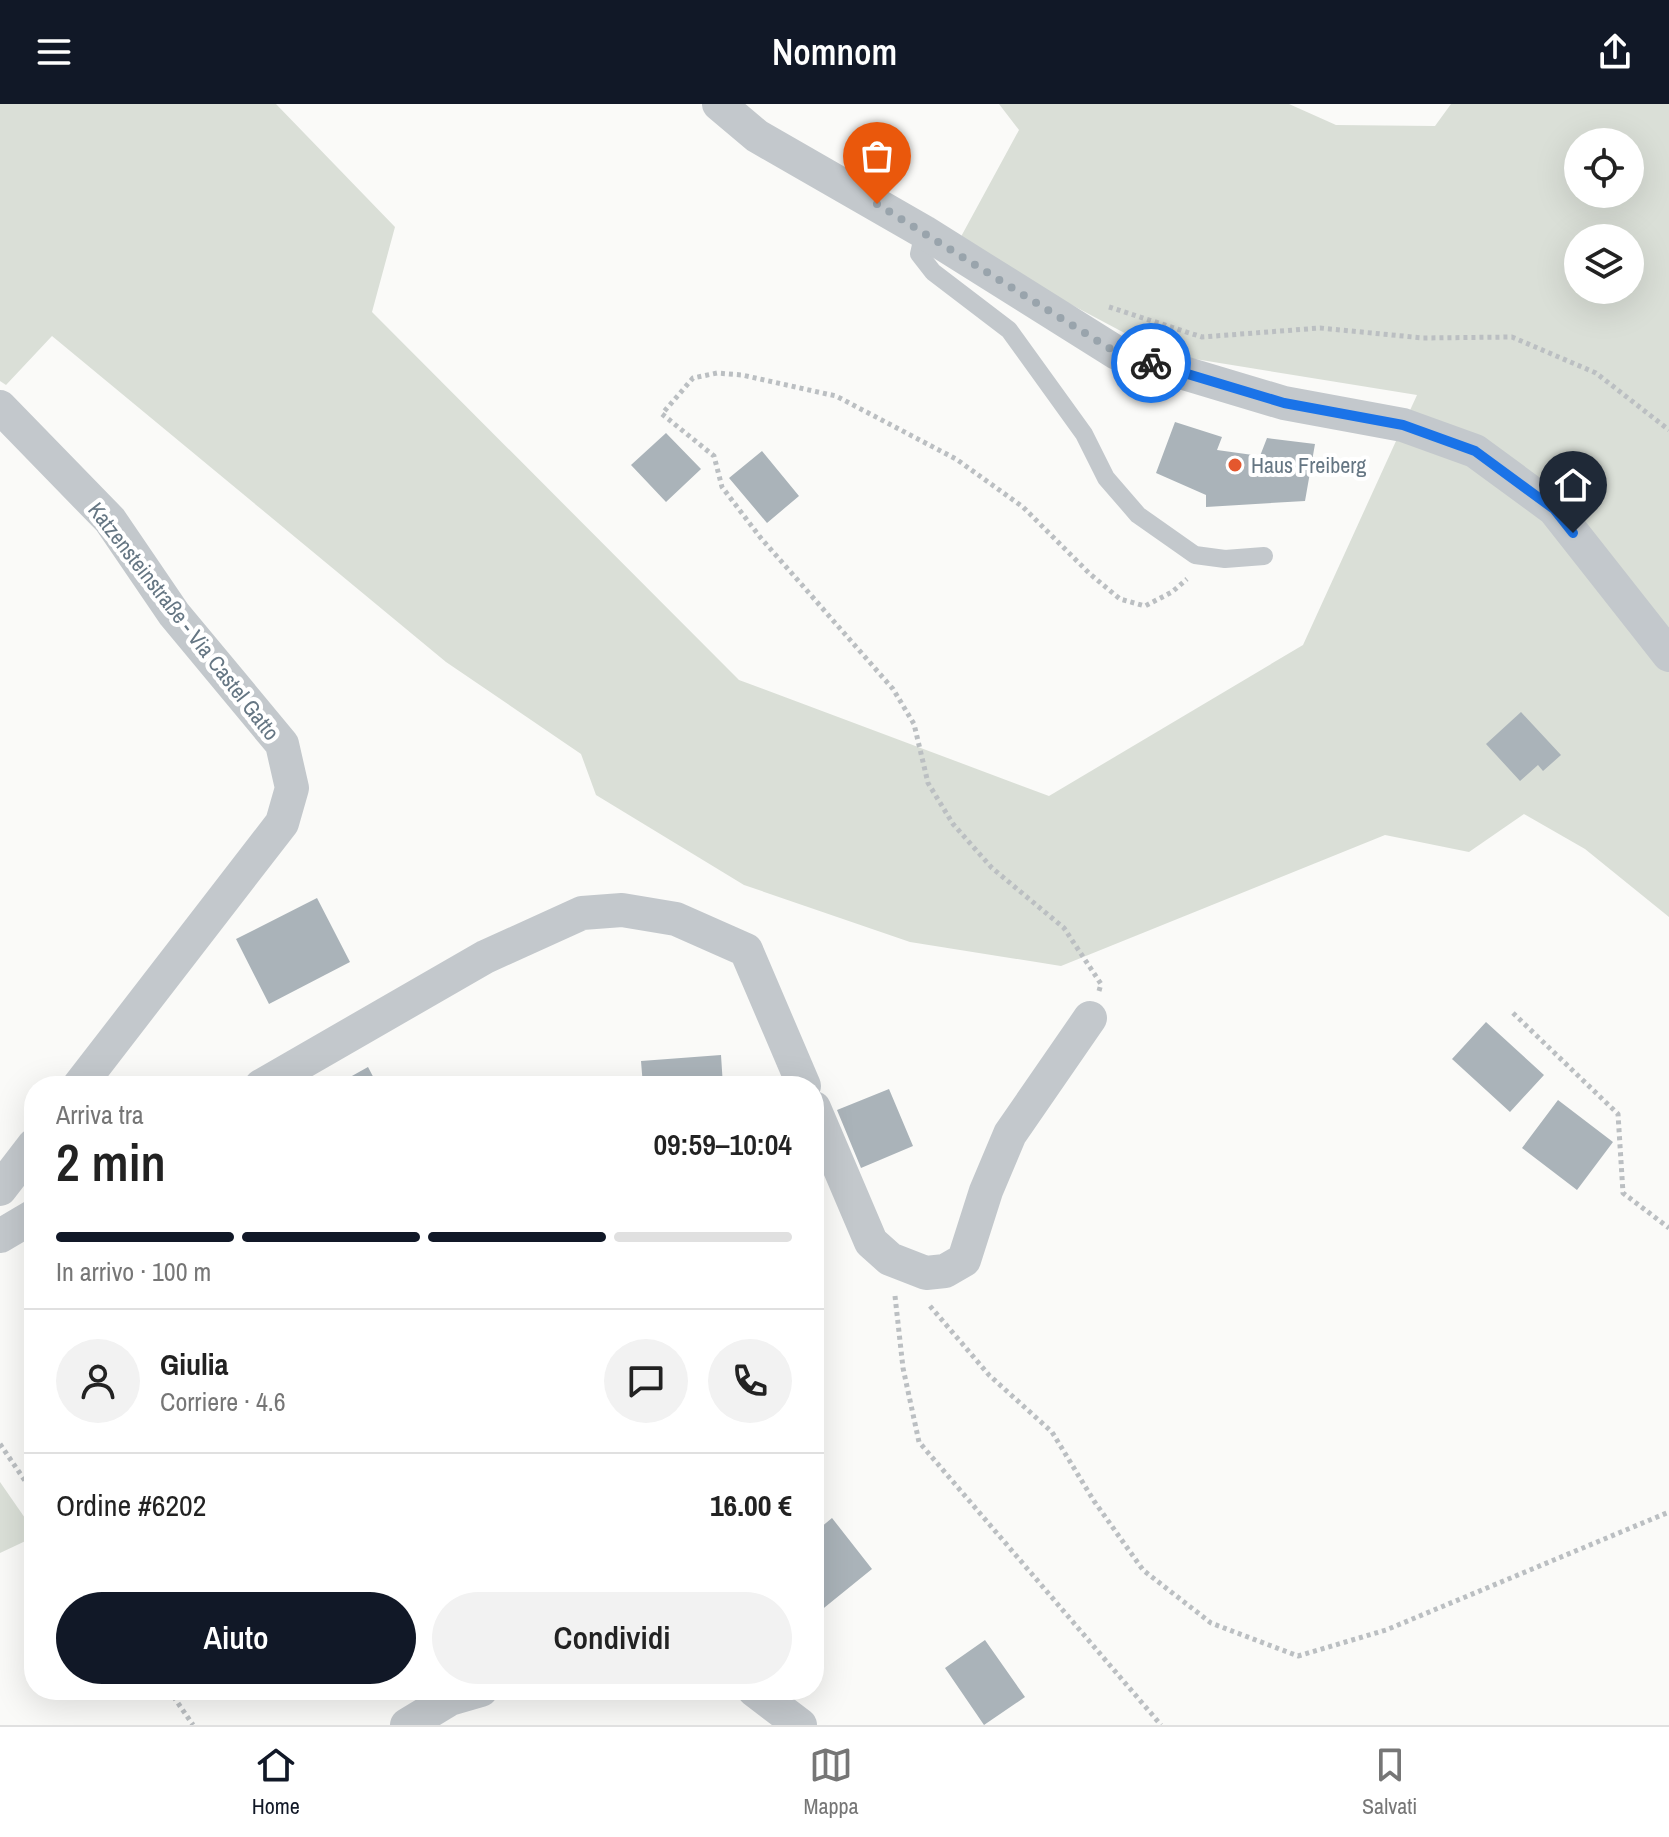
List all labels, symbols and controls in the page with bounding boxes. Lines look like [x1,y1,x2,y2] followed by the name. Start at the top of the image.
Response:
[772,28,897,76] text: Nomnom
[32,30,76,74] icon: menu
[1593,30,1637,74] icon: share
[843,122,911,204] pin
[1564,128,1644,304] map controls
[1564,128,1644,208] button: locate
[855,134,899,178] icon: bag
[1564,224,1644,304] button: layers
[1111,323,1191,403] courier
[1129,341,1173,385] icon: bike
[1251,450,1366,480] place label: Haus Freiberg
[1539,451,1607,533] pin
[1226,456,1244,474] marker: Haus Freiberg
[1551,463,1595,507] icon: home
[82,496,286,746] street label: Katzensteinstraße - Via Castel Gatto
[56,1097,144,1132] text: Arriva tra
[653,1124,792,1164] text: 09:59–10:04
[56,1127,166,1197] text: 2 min
[56,1254,211,1289] text: In arrivo · 100 m
[56,1339,140,1423] button: person
[604,1339,688,1423] button: chat
[708,1339,792,1423] button: phone
[160,1344,228,1384] text: Giulia
[160,1384,286,1419] text: Corriere · 4.6
[56,1485,206,1525] text: Ordine #6202
[710,1485,792,1525] text: 16.00 €
[56,1592,416,1684] button: Aiuto
[432,1592,792,1684] button: Condividi
[252,1743,300,1821] tab: Home
[803,1743,859,1821] tab: Mappa
[1362,1743,1417,1821] tab: Salvati

